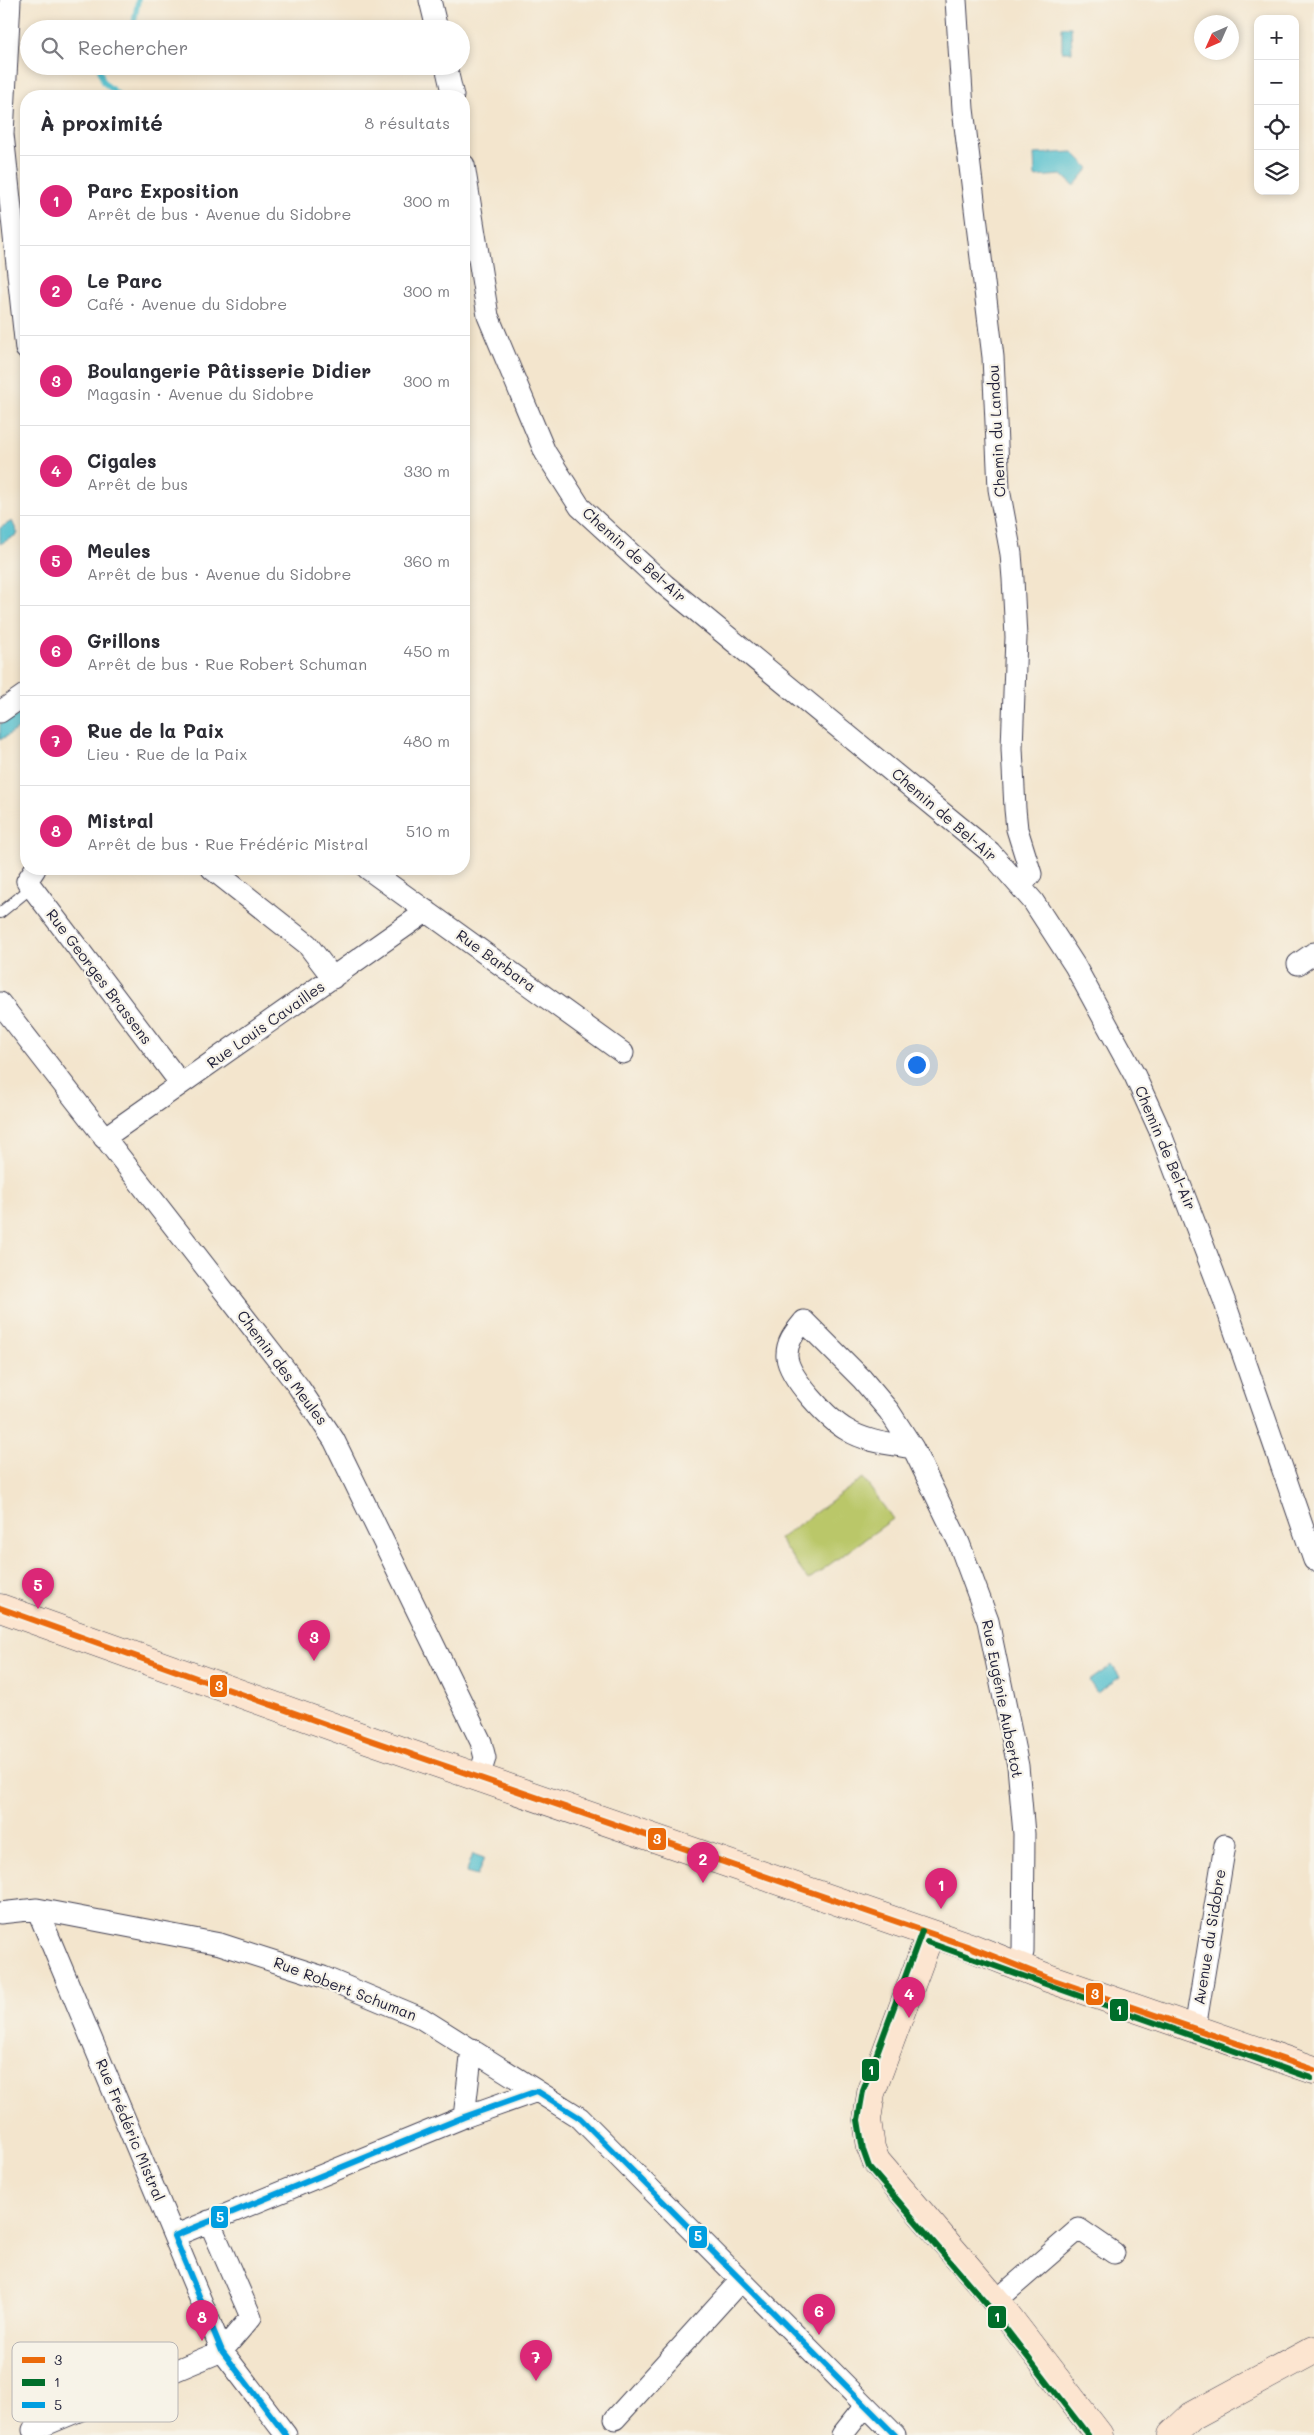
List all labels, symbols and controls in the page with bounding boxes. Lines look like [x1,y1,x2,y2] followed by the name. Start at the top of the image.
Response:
[1194,15,1239,60] north arrow
[1254,15,1299,195] map controls
[1254,15,1299,60] button: +
[20,20,470,75] search box
[38,34,66,62] icon: search
[78,35,188,60] text: Rechercher
[1254,60,1299,105] button: −
[1254,105,1299,150] button: locate
[40,109,163,136] text: À proximité
[365,112,450,133] text: 8 résultats
[1254,150,1299,195] button: layers
[87,178,239,203] text: Parc Exposition
[52,190,60,211] text: 1
[403,190,450,211] text: 300 m
[87,203,351,224] text: Arrêt de bus · Avenue du Sidobre
[87,268,162,293] text: Le Parc
[52,280,60,301] text: 2
[403,280,450,301] text: 300 m
[87,293,287,314] text: Café · Avenue du Sidobre
[87,358,371,383] text: Boulangerie Pâtisserie Didier
[983,364,1009,498] street label: Chemin du Landou
[51,370,61,391] text: 3
[403,370,450,391] text: 300 m
[87,383,314,404] text: Magasin · Avenue du Sidobre
[87,448,157,473] text: Cigales
[51,460,61,481] text: 4
[404,460,450,481] text: 330 m
[87,473,188,494] text: Arrêt de bus
[579,502,691,606] street label: Chemin de Bel-Air
[87,538,151,563] text: Meules
[51,550,61,571] text: 5
[403,550,450,571] text: 360 m
[87,563,351,584] text: Arrêt de bus · Avenue du Sidobre
[87,628,160,653] text: Grillons
[51,640,61,661] text: 6
[404,640,450,661] text: 450 m
[87,653,367,674] text: Arrêt de bus · Rue Robert Schuman
[87,718,224,743] text: Rue de la Paix
[52,730,60,751] text: 7
[403,730,450,751] text: 480 m
[87,743,247,764] text: Lieu · Rue de la Paix
[888,763,1001,865] street label: Chemin de Bel-Air
[87,808,154,833] text: Mistral
[51,820,61,841] text: 8
[406,820,450,841] text: 510 m
[87,833,368,854] text: Arrêt de bus · Rue Frédéric Mistral
[42,905,157,1048] street label: Rue Georges Brassens
[453,925,540,996] street label: Rue Barbara
[203,976,328,1072] street label: Rue Louis Cavailles
[904,1052,930,1078] your location
[1131,1083,1201,1213] street label: Chemin de Bel-Air
[233,1306,333,1429] street label: Chemin des Meules
[22,1568,54,1609] pin: 5
[978,1618,1028,1780] street label: Rue Eugénie Aubertot
[298,1620,330,1661] pin: 3
[209,1674,228,1698] line badge: 3
[215,1676,223,1695] text: 3
[647,1827,667,1851] line badge: 3
[653,1829,661,1848] text: 3
[687,1842,719,1883] pin: 2
[925,1868,957,1909] pin: 1
[1188,1868,1230,2006] street label: Avenue du Sidobre
[271,1952,420,2025] street label: Rue Robert Schuman
[893,1977,925,2018] pin: 4
[1085,1982,1104,2006] line badge: 3
[1091,1984,1099,2003] text: 3
[1109,1998,1129,2022] line badge: 1
[1116,2000,1122,2019] text: 1
[92,2055,170,2204] street label: Rue Frédéric Mistral
[861,2058,880,2082] line badge: 1
[868,2060,874,2079] text: 1
[210,2205,229,2229] line badge: 5
[216,2207,224,2226] text: 5
[688,2225,708,2249] line badge: 5
[694,2226,702,2245] text: 5
[803,2294,835,2335] pin: 6
[186,2300,218,2341] pin: 8
[987,2305,1007,2329] line badge: 1
[994,2307,1000,2326] text: 1
[520,2340,552,2381] pin: 7
[12,2342,178,2422] legend
[54,2350,62,2369] text: 3
[54,2372,60,2391] text: 1
[54,2395,62,2414] text: 5

